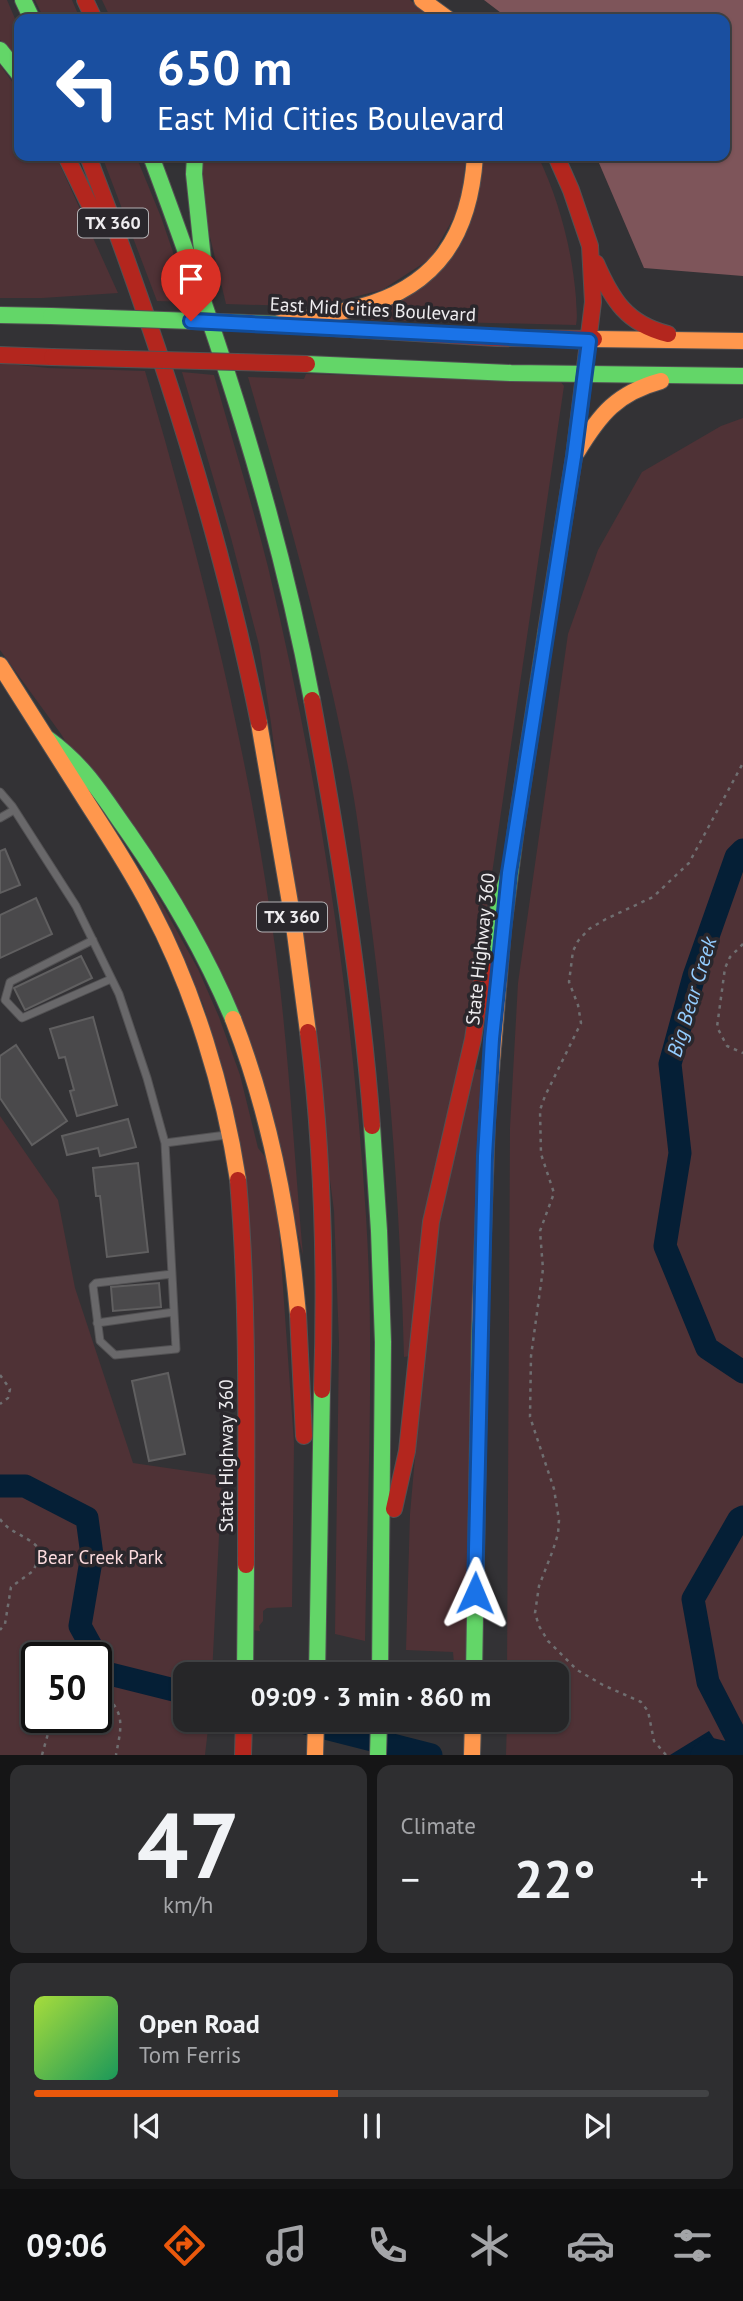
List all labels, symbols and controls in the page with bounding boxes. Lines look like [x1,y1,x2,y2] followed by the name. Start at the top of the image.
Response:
[157,35,292,99] text: 650 m
[42,42,133,133] icon: left
[157,97,504,139] text: East Mid Cities Boulevard
[78,208,148,238] road number: TX 360
[161,249,221,321] pin
[172,260,210,298] icon: arrive
[269,292,477,326] street label: East Mid Cities Boulevard
[460,872,500,1026] street label: State Highway 360
[257,902,327,932] road number: TX 360
[660,932,723,1060] water label: Big Bear Creek
[214,1379,238,1533] street label: State Highway 360
[37,1545,163,1569] park label: Bear Creek Park
[438,1556,512,1630] position arrow
[21,1642,112,1733] speed limit sign: 50
[251,1680,491,1713] text: 09:09 · 3 min · 860 m
[137,1785,240,1903] text: 47
[401,1811,476,1840] text: Climate
[514,1845,596,1912] text: 22°
[401,1854,420,1903] text: −
[690,1854,709,1903] text: +
[163,1890,213,1919] text: km/h
[139,2007,260,2040] text: Open Road
[139,2040,241,2069] text: Tom Ferris
[128,2107,166,2145] icon: previous
[353,2107,391,2145] icon: pause
[578,2107,616,2145] icon: next
[160,2221,209,2270] icon: directions
[262,2221,311,2270] icon: music
[363,2221,412,2270] icon: phone
[465,2221,514,2270] icon: climate
[566,2221,615,2270] icon: car
[668,2221,717,2270] icon: filters
[26,2224,107,2266] text: 09:06

